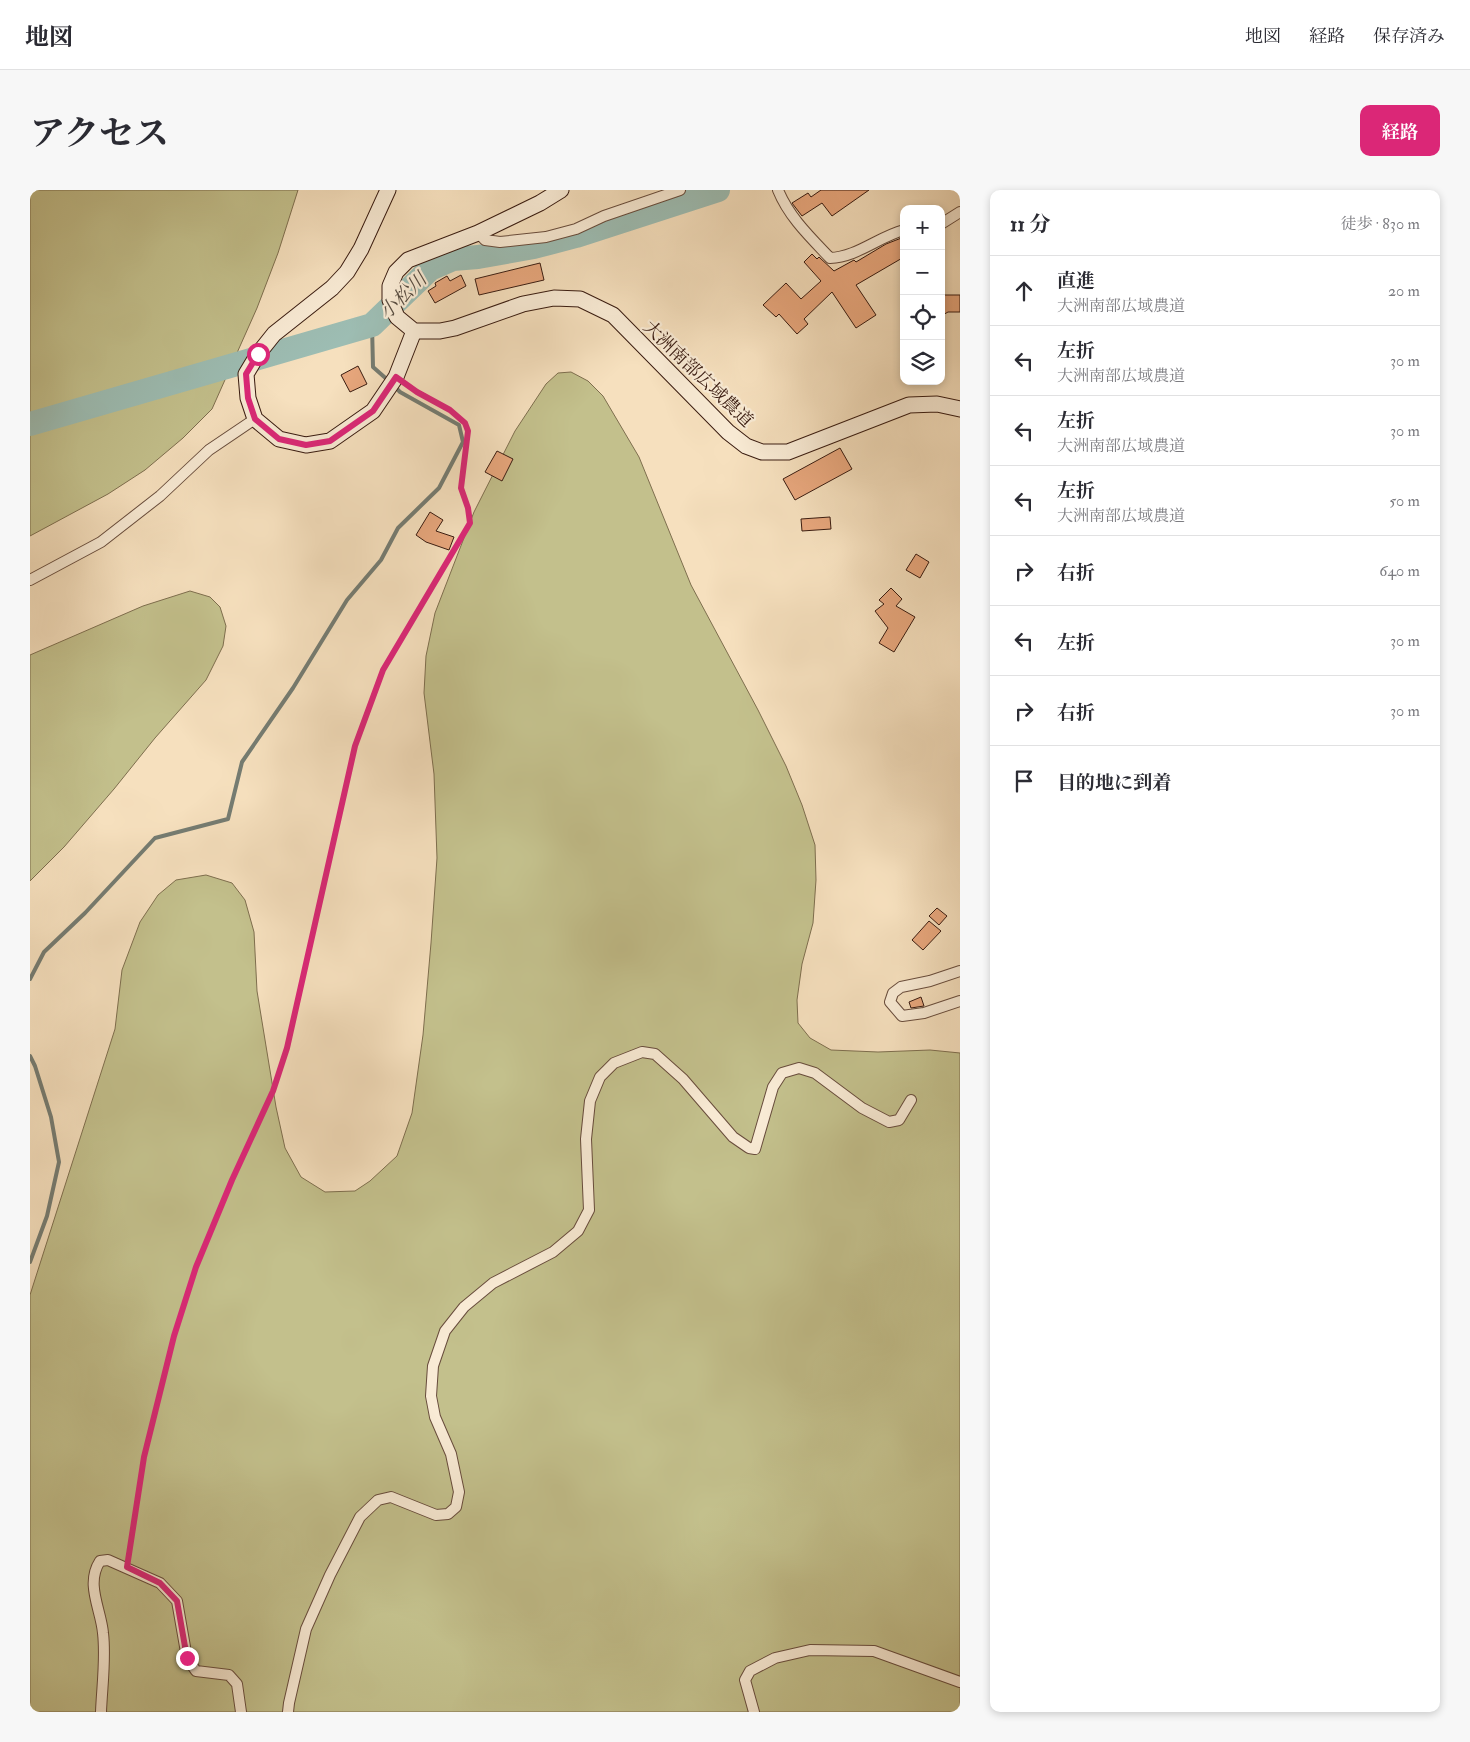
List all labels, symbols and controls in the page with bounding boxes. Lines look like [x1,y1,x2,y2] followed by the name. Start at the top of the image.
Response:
[25,22,73,53] text: 地図
[1245,25,1281,48] text: 地図
[1309,25,1345,48] text: 経路
[1373,25,1445,48] text: 保存済み
[1360,105,1440,156] button: 経路
[30,112,169,156] text: アクセス
[900,205,945,385] map controls
[900,205,945,250] button: +
[1010,211,1050,238] text: 11 分
[1340,214,1420,234] text: 徒歩 · 830 m
[900,250,945,295] button: −
[374,266,433,324] water label: 小松川
[1057,269,1095,293] text: 直進
[1010,277,1038,305] icon: ahead
[1388,281,1420,301] text: 20 m
[900,295,945,340] button: locate
[1057,296,1185,316] text: 大洲南部広域農道
[638,316,758,432] street label: 大洲南部広域農道
[1057,339,1095,363] text: 左折
[900,340,945,385] button: layers
[247,343,270,366] route start
[1010,347,1038,375] icon: left
[1390,351,1420,371] text: 30 m
[1057,366,1185,386] text: 大洲南部広域農道
[1057,409,1095,433] text: 左折
[1010,417,1038,445] icon: left
[1390,421,1420,441] text: 30 m
[1057,436,1185,456] text: 大洲南部広域農道
[1057,479,1095,503] text: 左折
[1010,487,1038,515] icon: left
[1389,491,1420,511] text: 50 m
[1057,506,1185,526] text: 大洲南部広域農道
[1010,557,1038,585] icon: right
[1057,561,1095,585] text: 右折
[1379,561,1420,581] text: 640 m
[1010,627,1038,655] icon: left
[1057,631,1095,655] text: 左折
[1390,631,1420,651] text: 30 m
[1010,697,1038,725] icon: right
[1057,701,1095,725] text: 右折
[1390,701,1420,721] text: 30 m
[1010,767,1038,795] icon: arrive
[1057,771,1171,795] text: 目的地に到着
[176,1647,199,1670] route end

